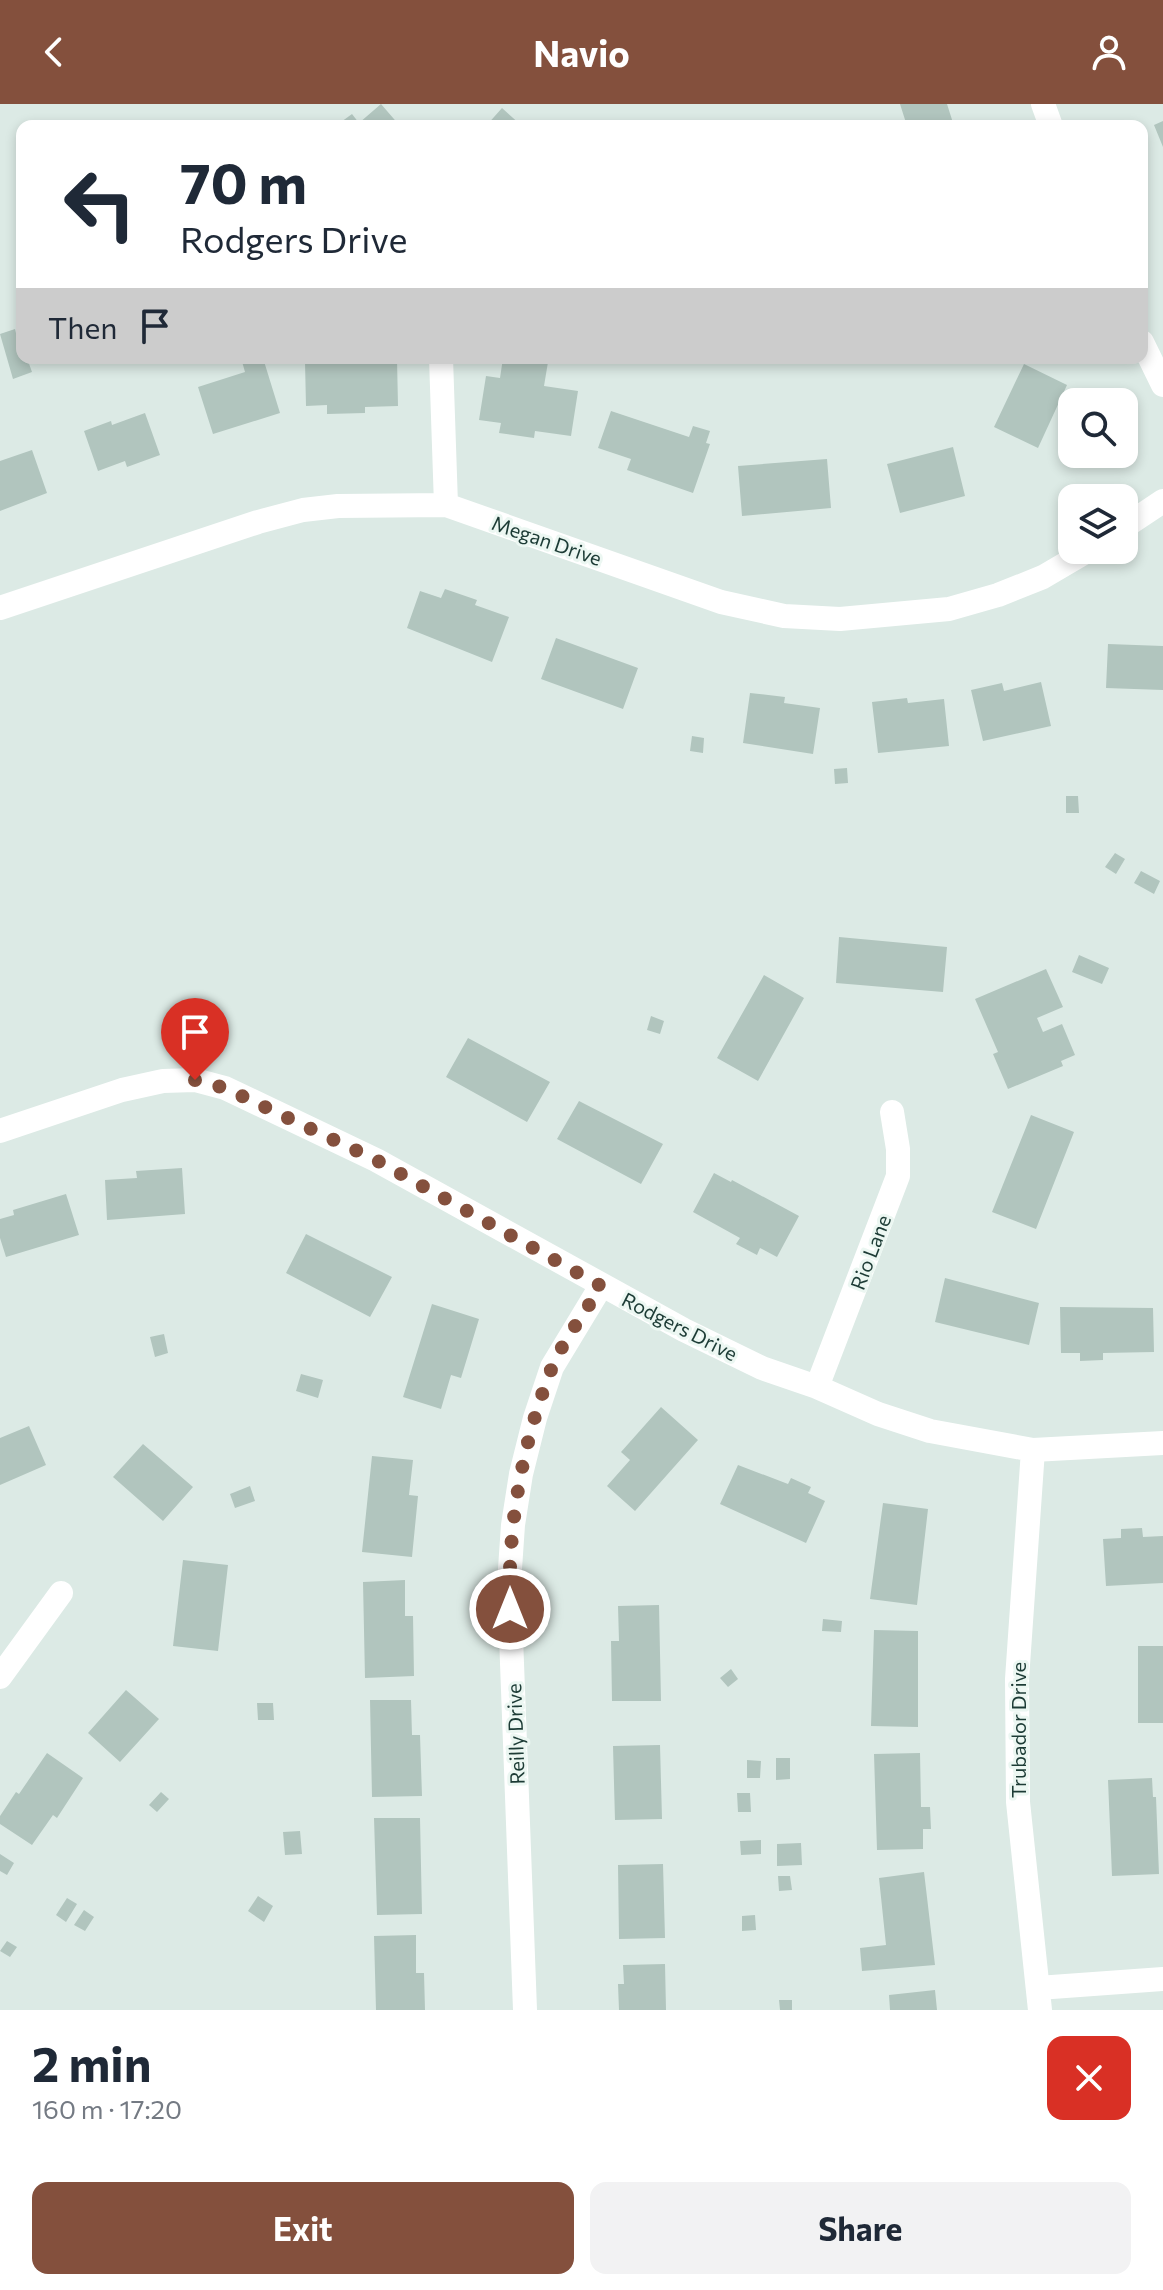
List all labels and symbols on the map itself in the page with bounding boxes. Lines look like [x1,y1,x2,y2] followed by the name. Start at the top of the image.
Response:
[489,510,605,570] street label: Megan Drive
[161,998,229,1080] pin
[845,1211,895,1293] street label: Rio Lane
[618,1287,742,1365] street label: Rodgers Drive
[468,1567,552,1651] position arrow
[1006,1662,1030,1798] street label: Trubador Drive
[501,1683,529,1785] street label: Reilly Drive

